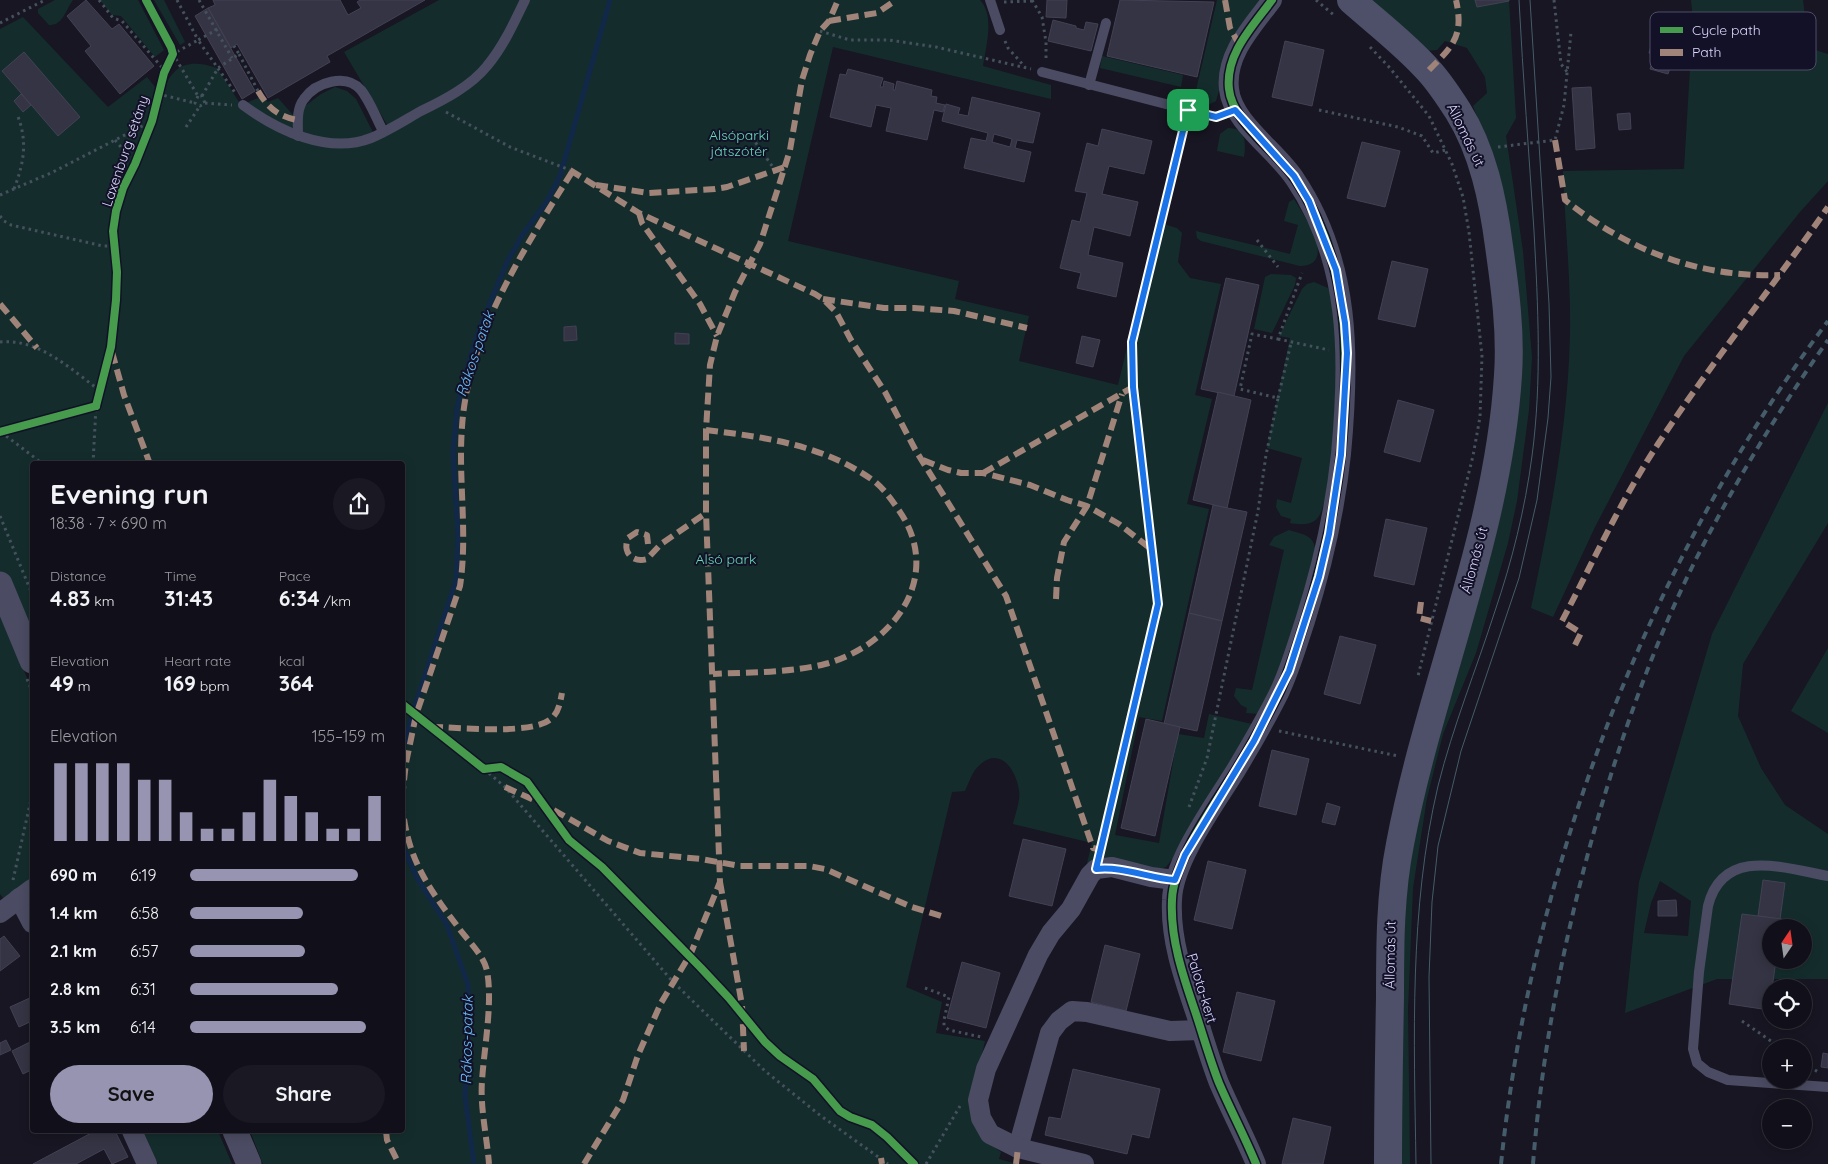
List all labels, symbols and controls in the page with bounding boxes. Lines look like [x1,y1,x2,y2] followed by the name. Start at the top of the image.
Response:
[1650,12,1816,70] legend
[1692,21,1761,39] text: Cycle path
[1692,43,1721,61] text: Path
[1167,89,1209,131] pin
[98,93,152,209] street label: Laxenburg sétány
[1174,96,1202,124] icon: arrive
[1443,100,1489,170] street label: Állomás út
[709,126,769,160] park label: Alsóparki játszótér
[451,307,499,399] water label: Rákos-patak
[50,476,209,511] text: Evening run
[333,478,385,530] button: share
[50,513,167,533] text: 18:38 · 7 × 690 m
[1456,525,1492,595] street label: Állomás út
[696,550,756,568] park label: Alsó park
[50,567,106,585] text: Distance
[164,567,196,585] text: Time
[279,567,311,585] text: Pace
[50,585,90,611] text: 4.83
[164,585,213,611] text: 31:43
[279,585,320,611] text: 6:34
[90,592,114,610] text: km
[320,592,351,610] text: /km
[50,652,109,670] text: Elevation
[164,652,231,670] text: Heart rate
[279,652,305,670] text: kcal
[50,670,74,696] text: 49
[164,670,196,696] text: 169
[279,670,314,696] text: 364
[74,677,90,695] text: m
[196,677,230,695] text: bpm
[50,726,117,746] text: Elevation
[312,726,385,746] text: 155–159 m
[50,865,97,885] text: 690 m
[130,865,156,885] text: 6:19
[50,903,97,923] text: 1.4 km
[130,903,159,923] text: 6:58
[1762,919,1812,969] north arrow
[1762,919,1812,1149] map controls
[1380,921,1400,989] street label: Állomás út
[50,941,97,961] text: 2.1 km
[130,941,159,961] text: 6:57
[1183,951,1221,1025] street label: Palota-kert
[50,979,100,999] text: 2.8 km
[130,979,156,999] text: 6:31
[1762,979,1812,1029] button: locate
[456,993,477,1085] water label: Rákos-patak
[50,1017,100,1037] text: 3.5 km
[130,1017,156,1037] text: 6:14
[1762,1039,1812,1089] button: +
[50,1065,213,1123] button: Save
[223,1065,385,1123] button: Share
[1762,1099,1812,1149] button: −

